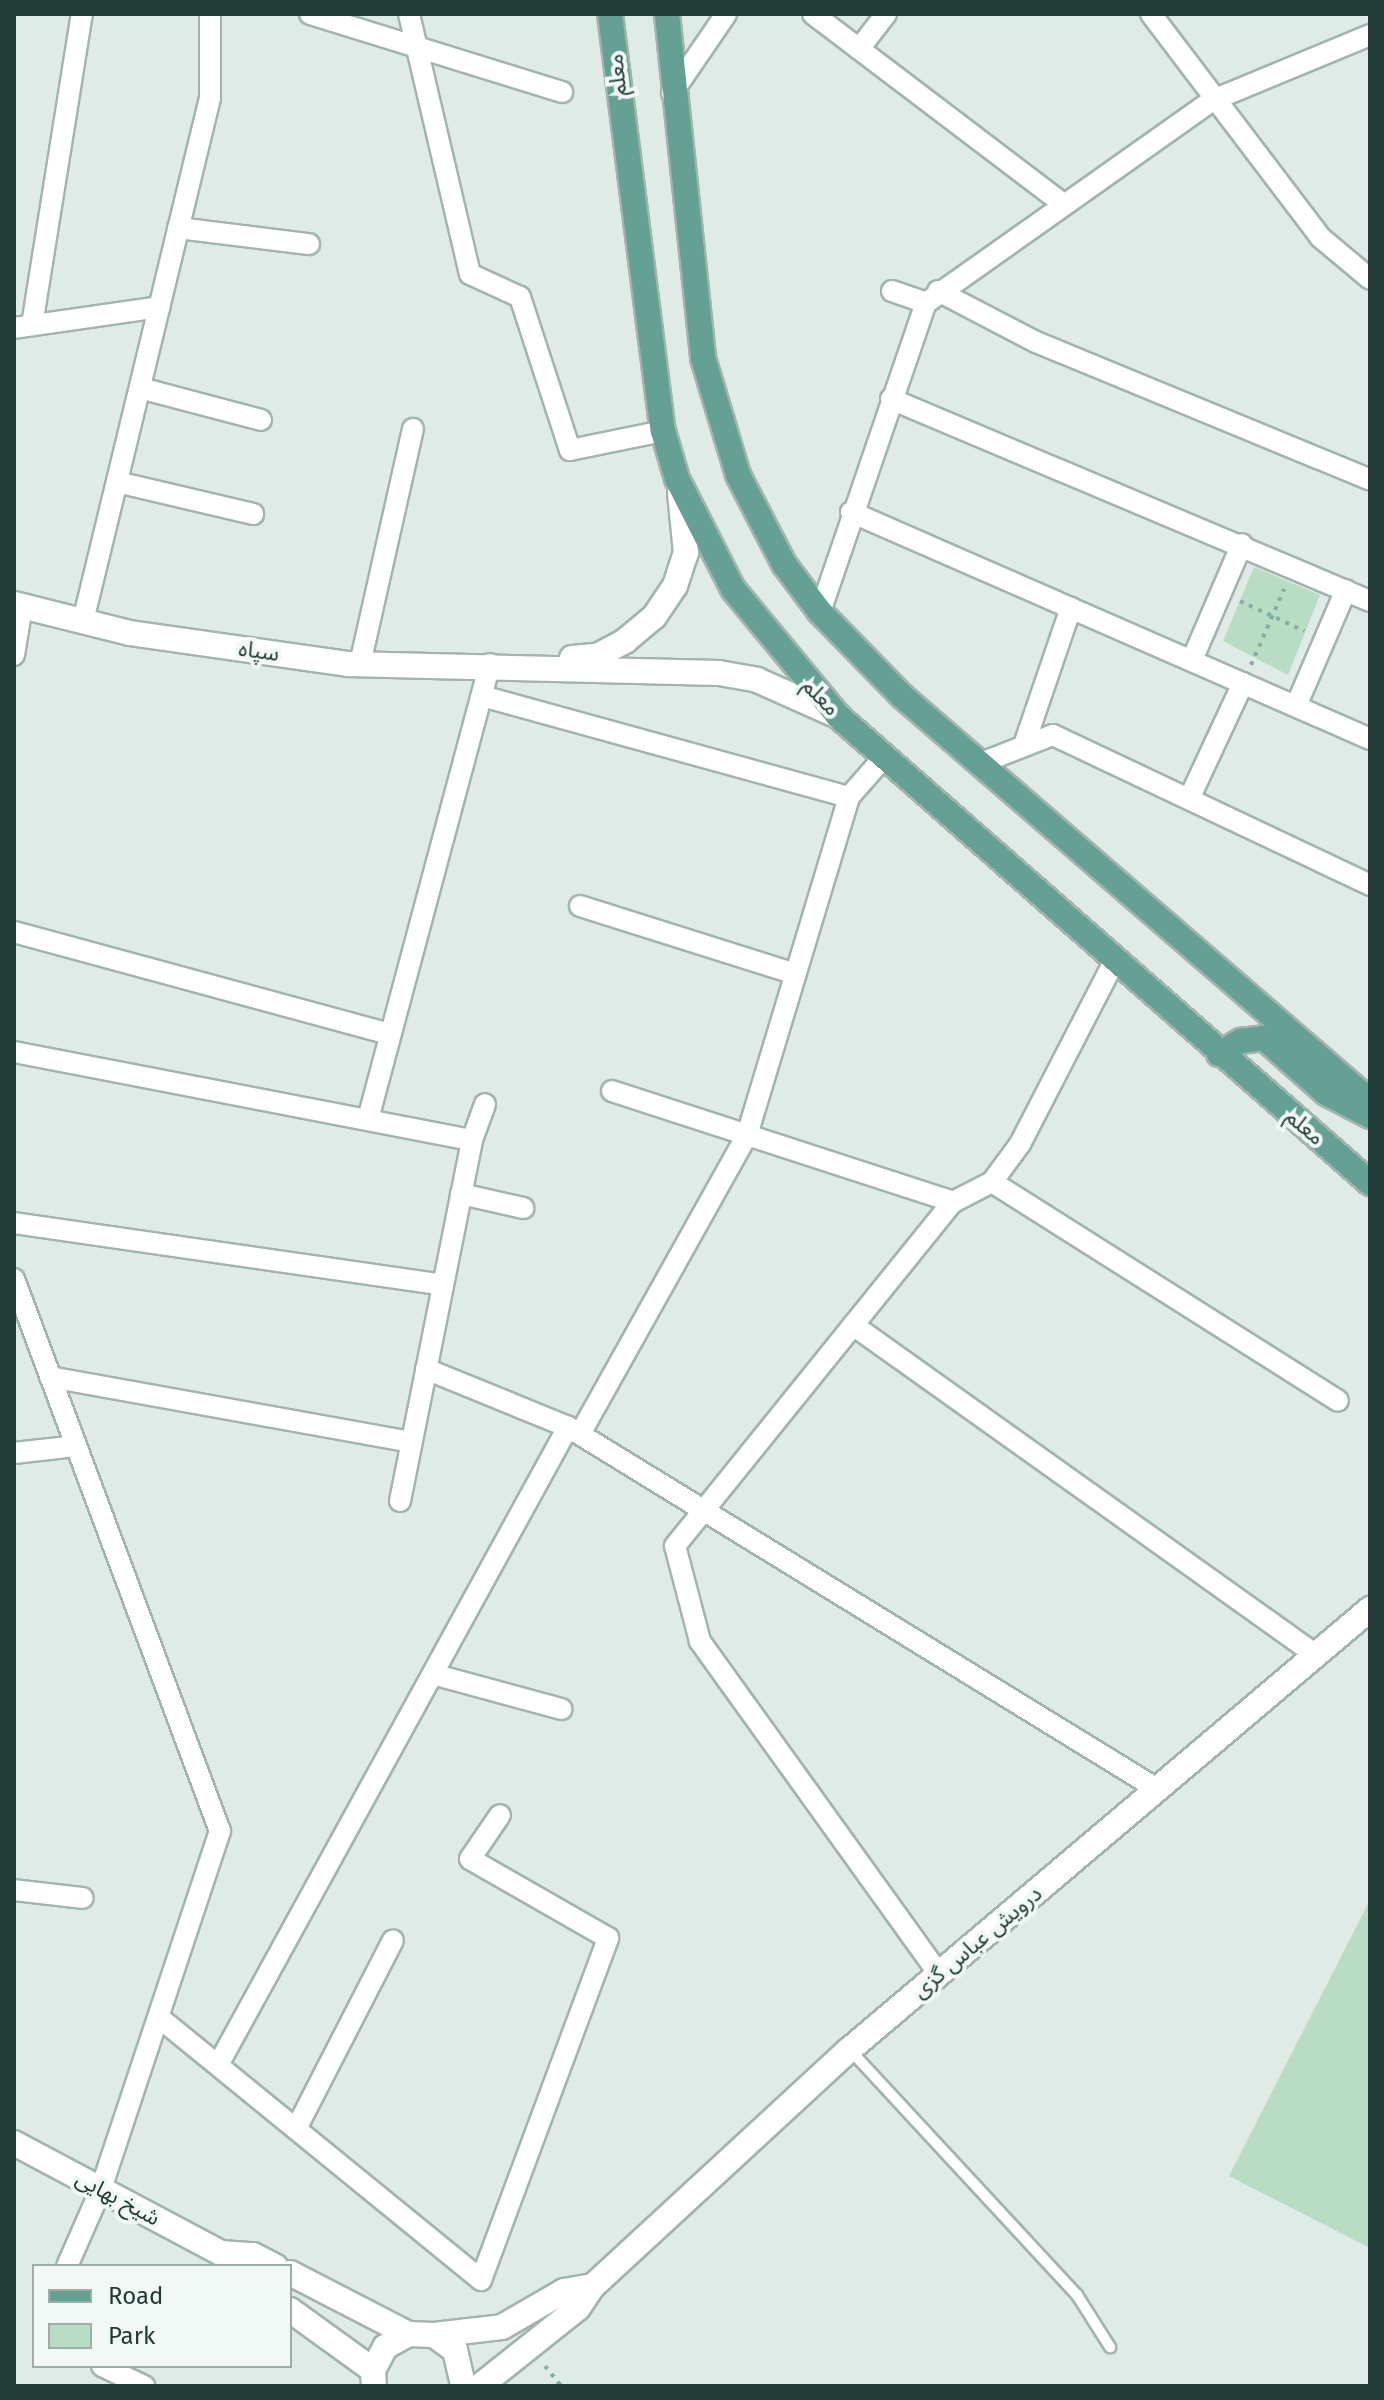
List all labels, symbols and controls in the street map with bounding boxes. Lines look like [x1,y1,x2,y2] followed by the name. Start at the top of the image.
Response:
[602,53,632,97] street label: معلم
[237,635,281,667] street label: سپاه
[797,673,845,721] street label: معلم
[1280,1103,1330,1151] street label: معلم
[907,1880,1047,2004] street label: درویش عباس گزی
[71,2165,165,2231] street label: شیخ بهایی
[32,2264,292,2368] legend
[108,2282,163,2310] text: Road
[108,2322,155,2350] text: Park

